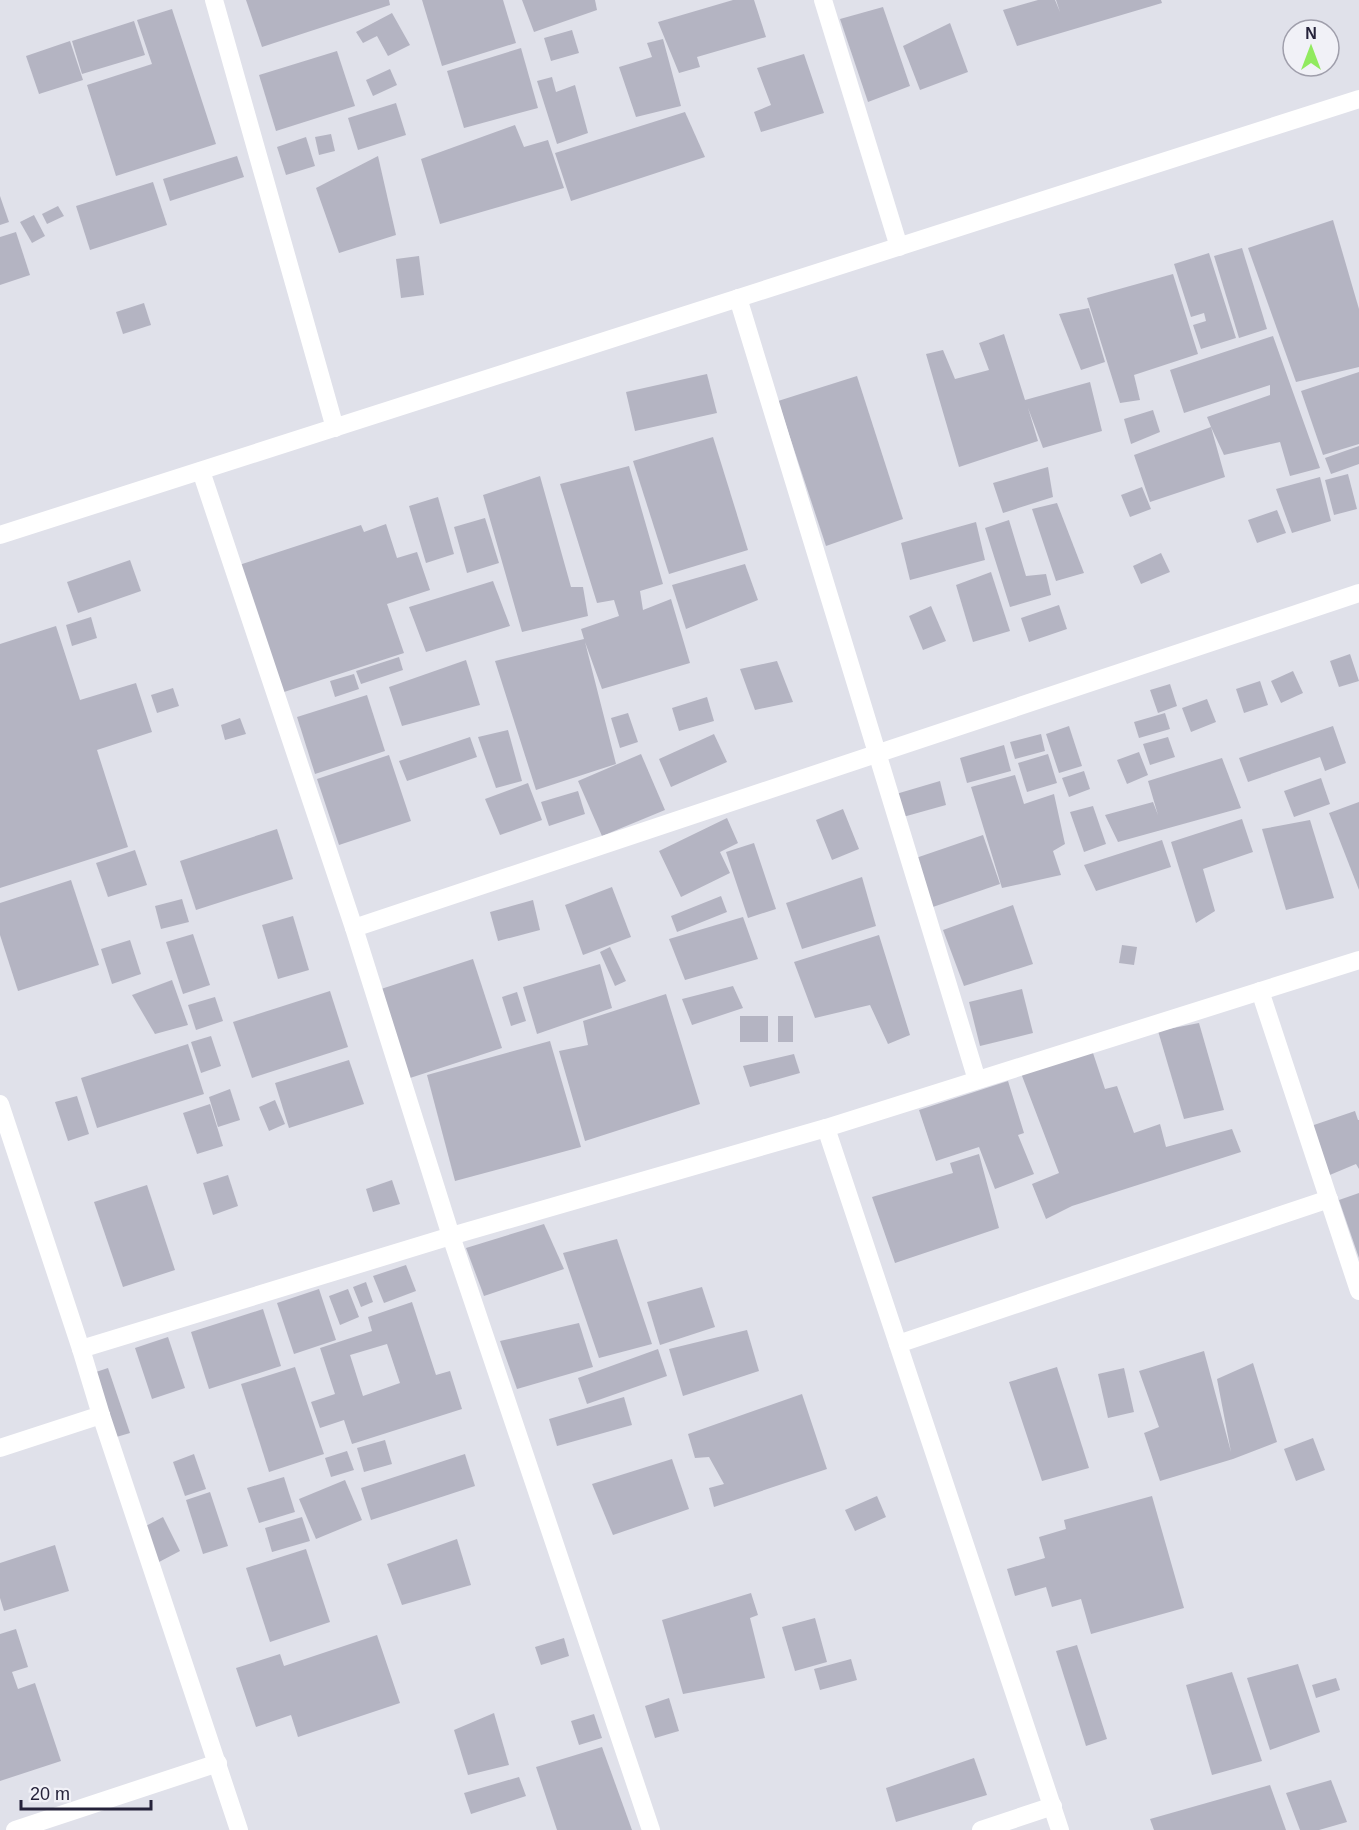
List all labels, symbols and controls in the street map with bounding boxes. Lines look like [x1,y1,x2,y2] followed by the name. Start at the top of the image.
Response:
[1281,18,1341,78] north arrow
[1305,25,1317,42] text: N
[21,1773,152,1811] scale bar
[30,1784,70,1804] text: 20 m

